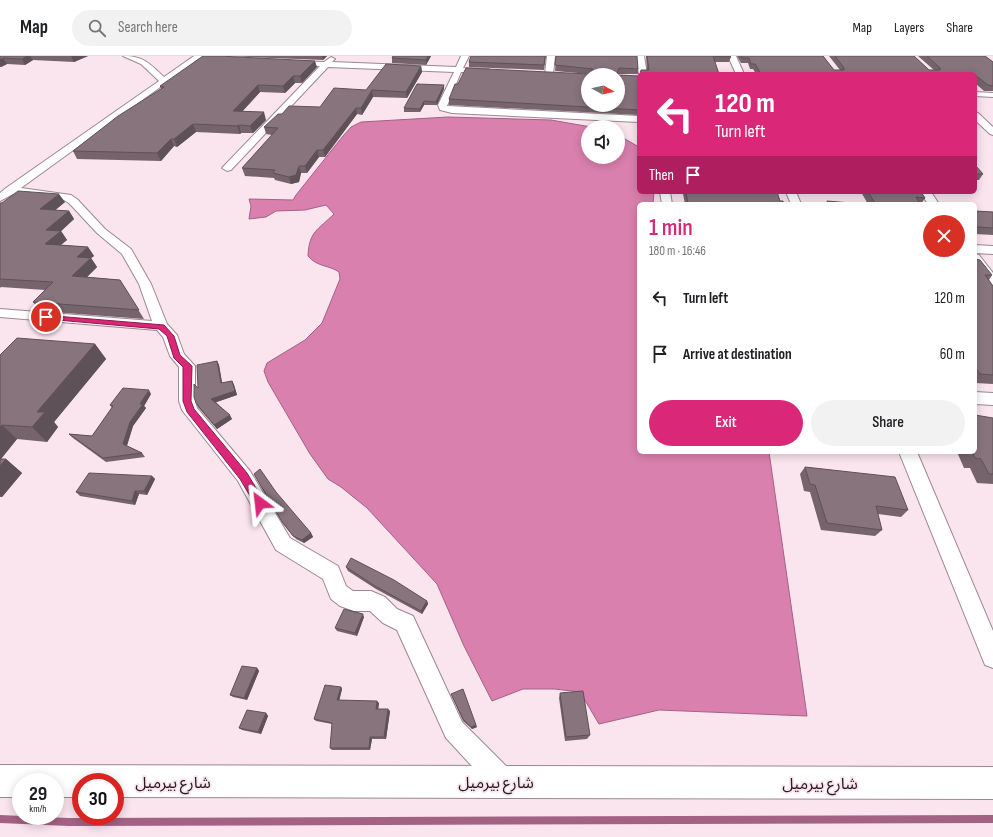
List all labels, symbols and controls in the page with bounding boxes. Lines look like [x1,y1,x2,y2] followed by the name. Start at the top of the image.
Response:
[72,10,352,46] search box
[20,16,48,39] text: Map
[86,17,108,39] icon: search
[118,18,178,37] text: Search here
[852,19,872,36] text: Map
[894,19,924,36] text: Layers
[946,19,973,36] text: Share
[581,68,625,112] north arrow
[581,68,625,164] map controls
[715,87,775,120] text: 120 m
[649,88,701,140] icon: left
[581,120,625,164] button: sound
[715,121,766,142] text: Turn left
[682,164,704,186] icon: arrive
[649,166,674,185] text: Then
[649,213,693,242] text: 1 min
[923,215,965,257] button: close
[649,243,706,259] text: 180 m · 16:46
[649,287,671,309] icon: left
[683,289,728,308] text: Turn left
[935,289,965,308] text: 120 m
[29,300,63,334] pin
[35,306,57,328] icon: arrive
[649,343,671,365] icon: arrive
[683,345,792,364] text: Arrive at destination
[940,345,965,364] text: 60 m
[649,400,803,446] button: Exit
[811,400,965,446] button: Share
[239,482,281,524] position arrow
[72,773,124,825] speed limit sign: 30
[135,774,211,795] street label: شارع بيرميل
[458,774,534,795] street label: شارع بيرميل
[782,775,858,796] street label: شارع بيرميل
[29,782,47,806] text: 29
[29,803,47,815] text: km/h

